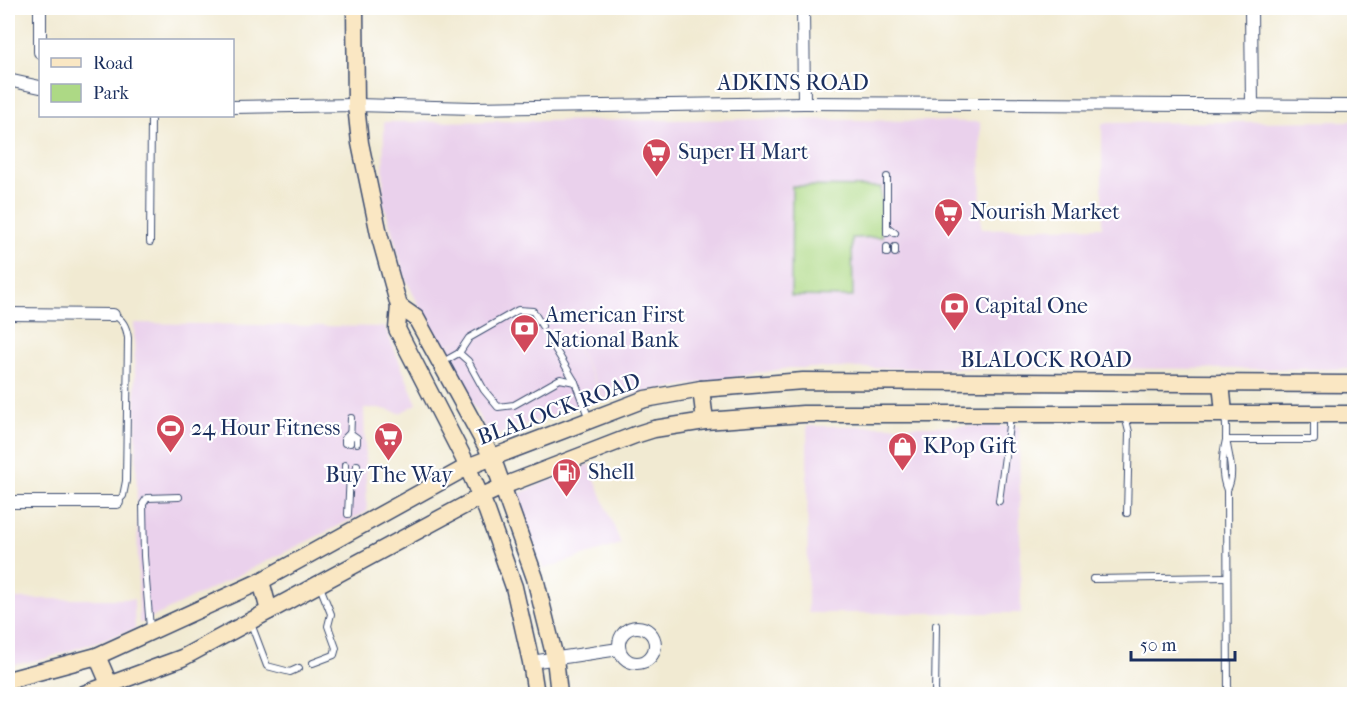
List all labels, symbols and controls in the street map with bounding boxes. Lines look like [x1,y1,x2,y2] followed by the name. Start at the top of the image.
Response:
[39,39,234,117] legend
[93,53,133,74] text: Road
[716,70,869,96] street label: ADKINS ROAD
[93,83,130,104] text: Park
[641,136,673,178] supermarket icon: Super H Mart
[678,139,809,165] place label: Super H Mart
[933,196,965,238] supermarket icon: Nourish Market
[970,199,1120,225] place label: Nourish Market
[938,290,970,332] bank icon: Capital One
[975,293,1088,319] place label: Capital One
[544,302,685,353] place label: American First National Bank
[508,312,540,354] bank icon: American First National Bank
[960,347,1132,373] street label: BLALOCK ROAD
[474,367,644,451] street label: BLALOCK ROAD
[154,412,186,454] sports icon: 24 Hour Fitness
[191,415,340,441] place label: 24 Hour Fitness
[373,420,405,462] supermarket icon: Buy The Way
[886,430,918,472] shop icon: KPop Gift
[923,433,1017,459] place label: KPop Gift
[551,456,583,498] fuel station icon: Shell
[588,459,635,485] place label: Shell
[325,462,454,488] place label: Buy The Way
[1131,624,1234,662] scale bar
[1140,635,1177,656] text: 50 m

